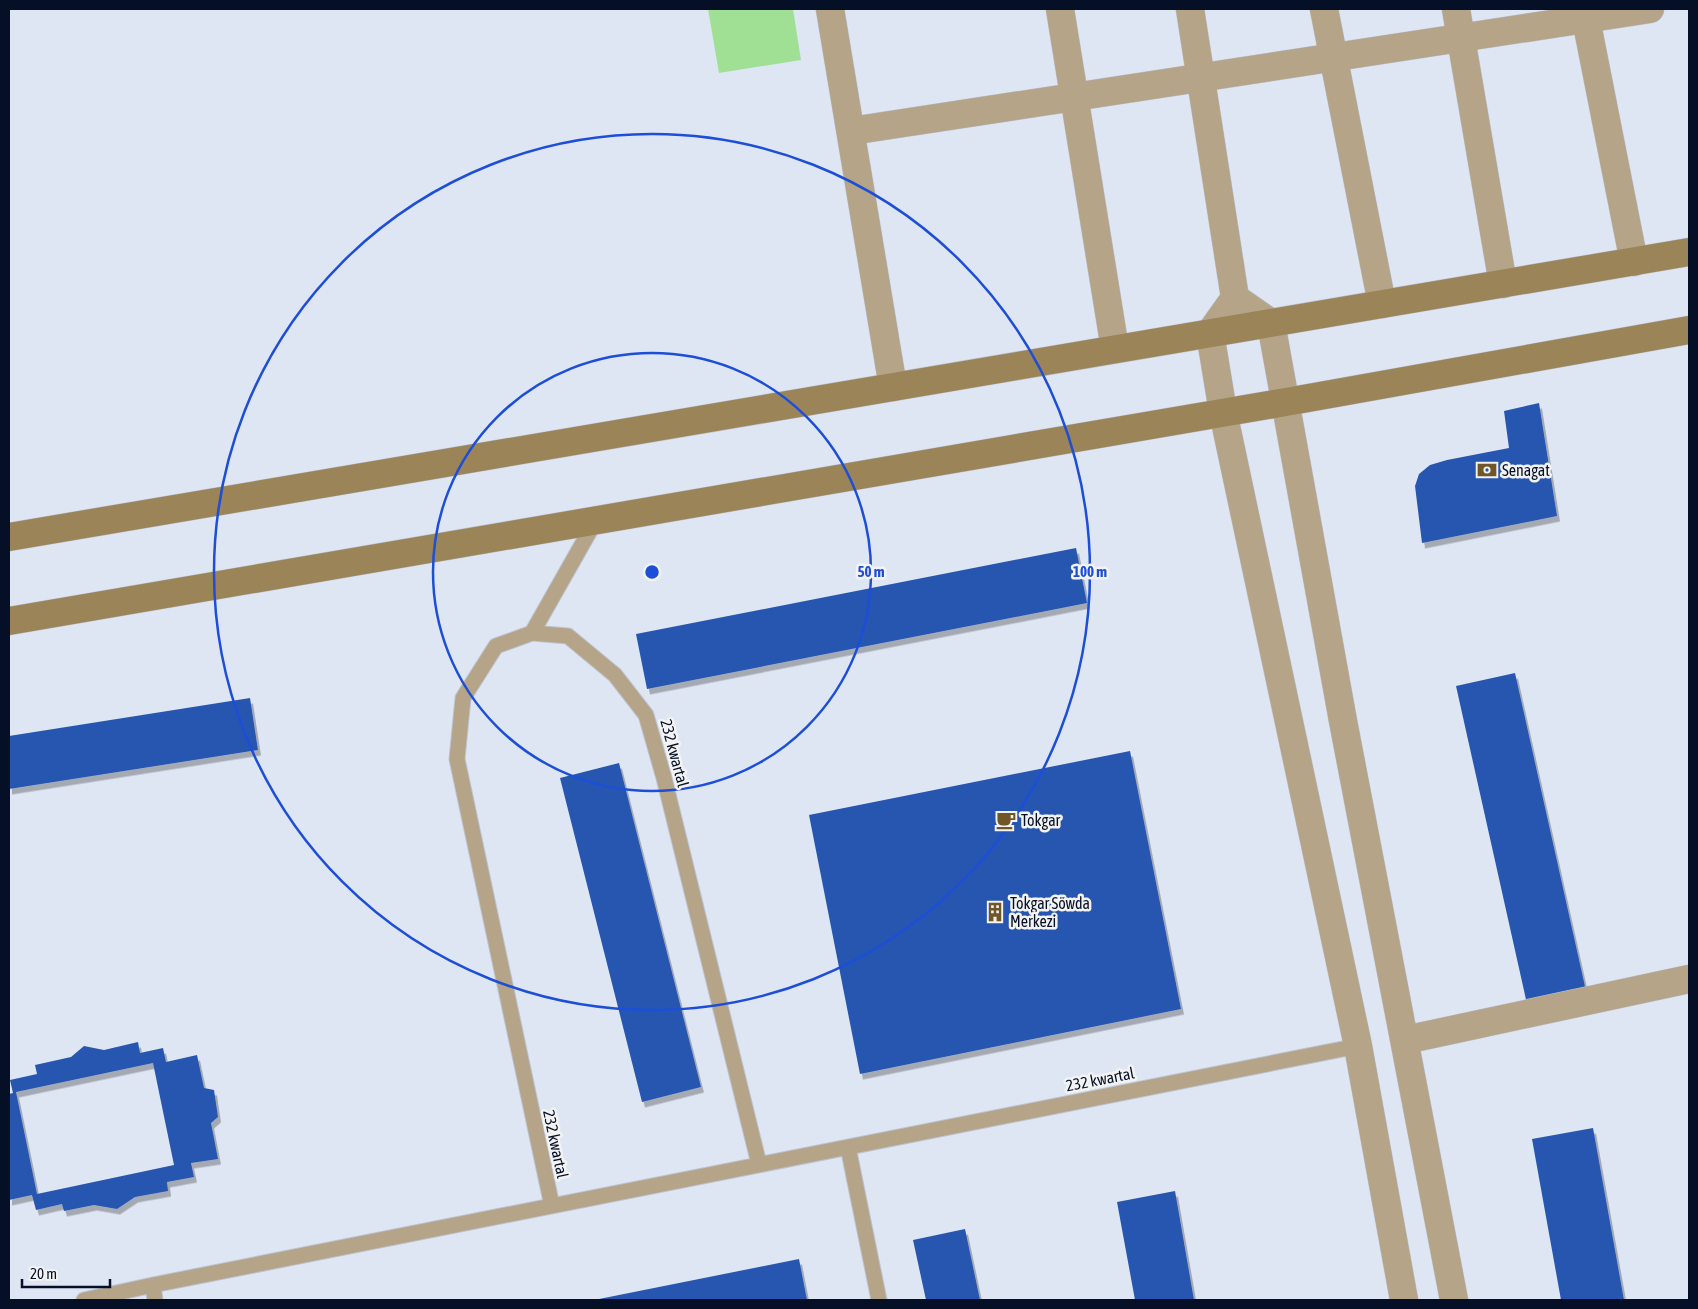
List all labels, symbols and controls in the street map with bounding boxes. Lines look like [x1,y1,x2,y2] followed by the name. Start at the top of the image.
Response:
[1476,459,1498,481] bank icon: Senagat
[1502,461,1550,480] place label: Senagat
[643,563,661,581] centre of rings
[858,563,885,580] text: 50 m
[1073,563,1107,580] text: 100 m
[657,717,693,790] street label: 232 kwartal
[995,809,1017,831] cafe icon: Tokgar
[1021,811,1061,830] place label: Tokgar
[1010,894,1090,930] place label: Tokgar Söwda Merkezi
[984,901,1006,923] building icon: Tokgar Söwda Merkezi
[1064,1063,1137,1094] street label: 232 kwartal
[540,1108,572,1181] street label: 232 kwartal
[22,1256,110,1288] scale bar
[30,1265,57,1282] text: 20 m

